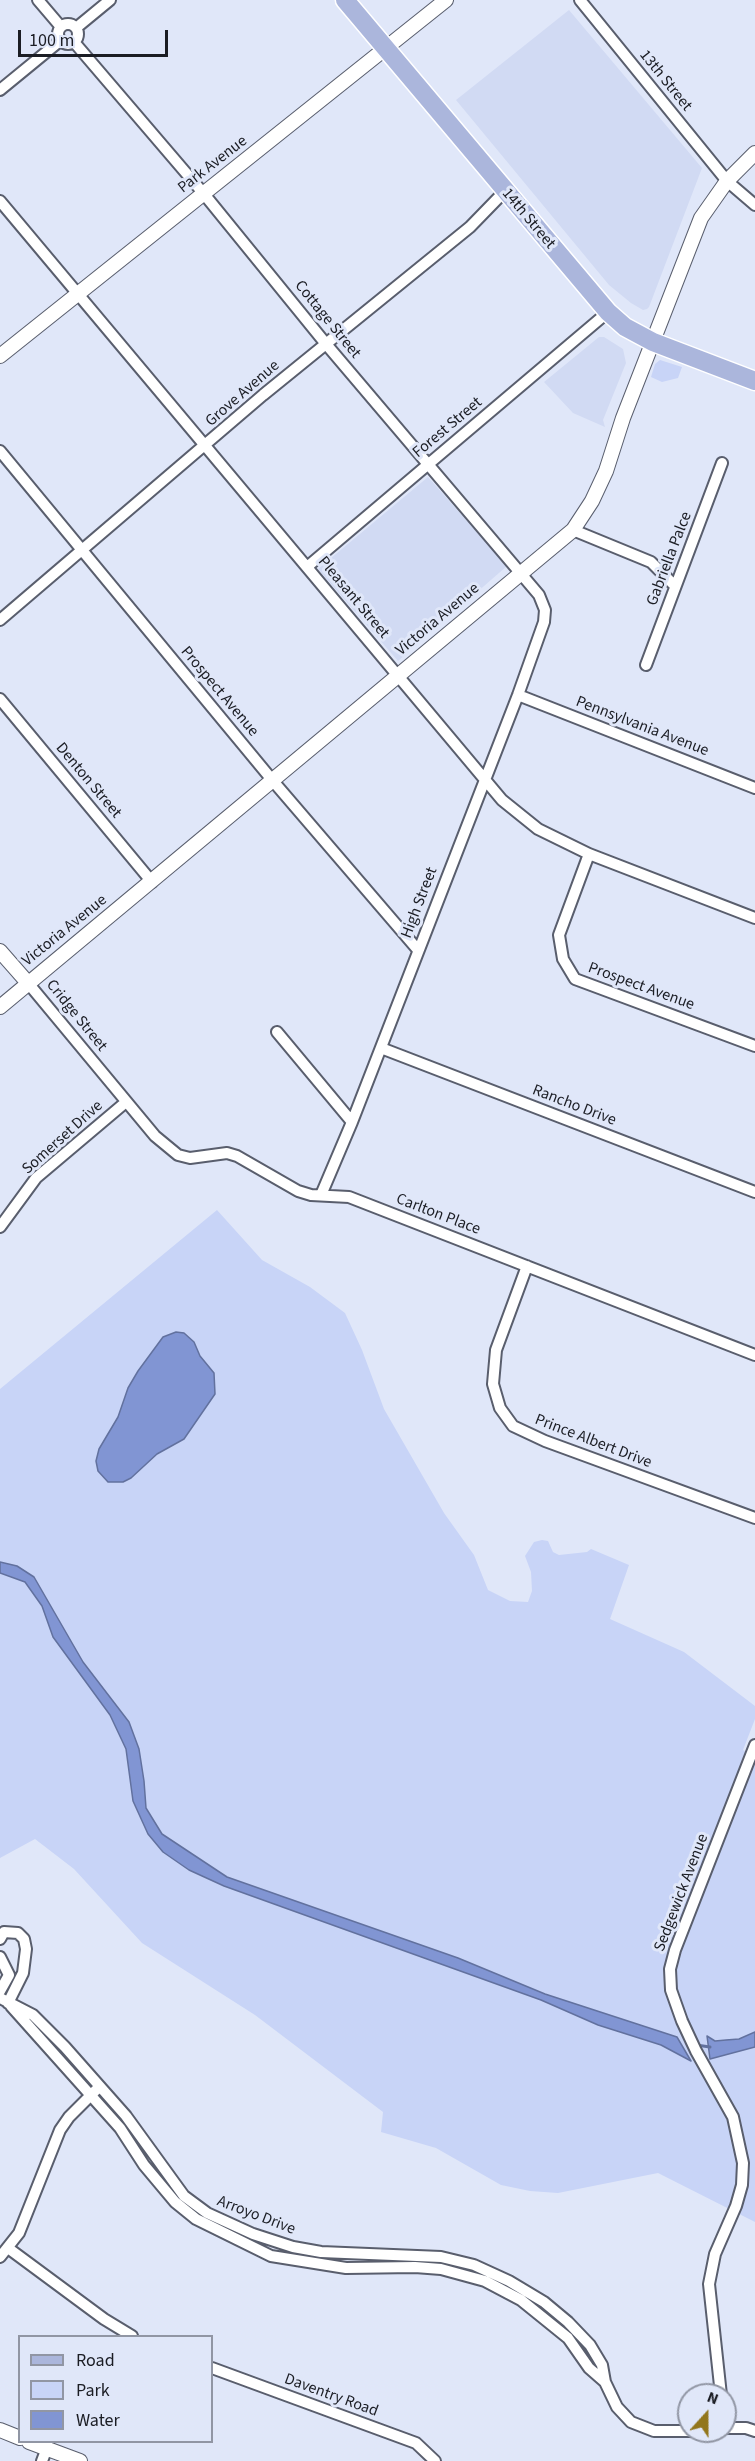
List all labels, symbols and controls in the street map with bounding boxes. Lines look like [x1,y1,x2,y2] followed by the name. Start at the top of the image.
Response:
[21,18,171,56] scale bar
[29,28,74,53] text: 100 m
[634,46,696,116] street label: 13th Street
[175,132,251,198] street label: Park Avenue
[497,185,559,253] street label: 14th Street
[290,277,364,363] street label: Cottage Street
[202,357,284,431] street label: Grove Avenue
[409,393,487,463] street label: Forest Street
[643,509,697,609] street label: Gabriella Palce
[313,553,393,643] street label: Pleasant Street
[392,579,484,661] street label: Victoria Avenue
[176,643,262,741] street label: Prospect Avenue
[573,693,711,761] street label: Pennsylvania Avenue
[51,739,125,823] street label: Denton Street
[398,865,442,941] street label: High Street
[19,891,111,971] street label: Victoria Avenue
[585,959,697,1015] street label: Prospect Avenue
[41,976,111,1056] street label: Cridge Street
[529,1081,619,1131] street label: Rancho Drive
[19,1097,107,1179] street label: Somerset Drive
[393,1190,483,1240] street label: Carlton Place
[532,1411,654,1473] street label: Prince Albert Drive
[651,1831,713,1955] street label: Sedgewick Avenue
[214,2192,298,2240] street label: Arroyo Drive
[18,2335,213,2443] legend
[76,2348,115,2373] text: Road
[281,2370,381,2422] street label: Daventry Road
[76,2378,110,2403] text: Park
[677,2383,737,2443] north arrow
[704,2386,722,2410] text: N
[76,2408,120,2433] text: Water

